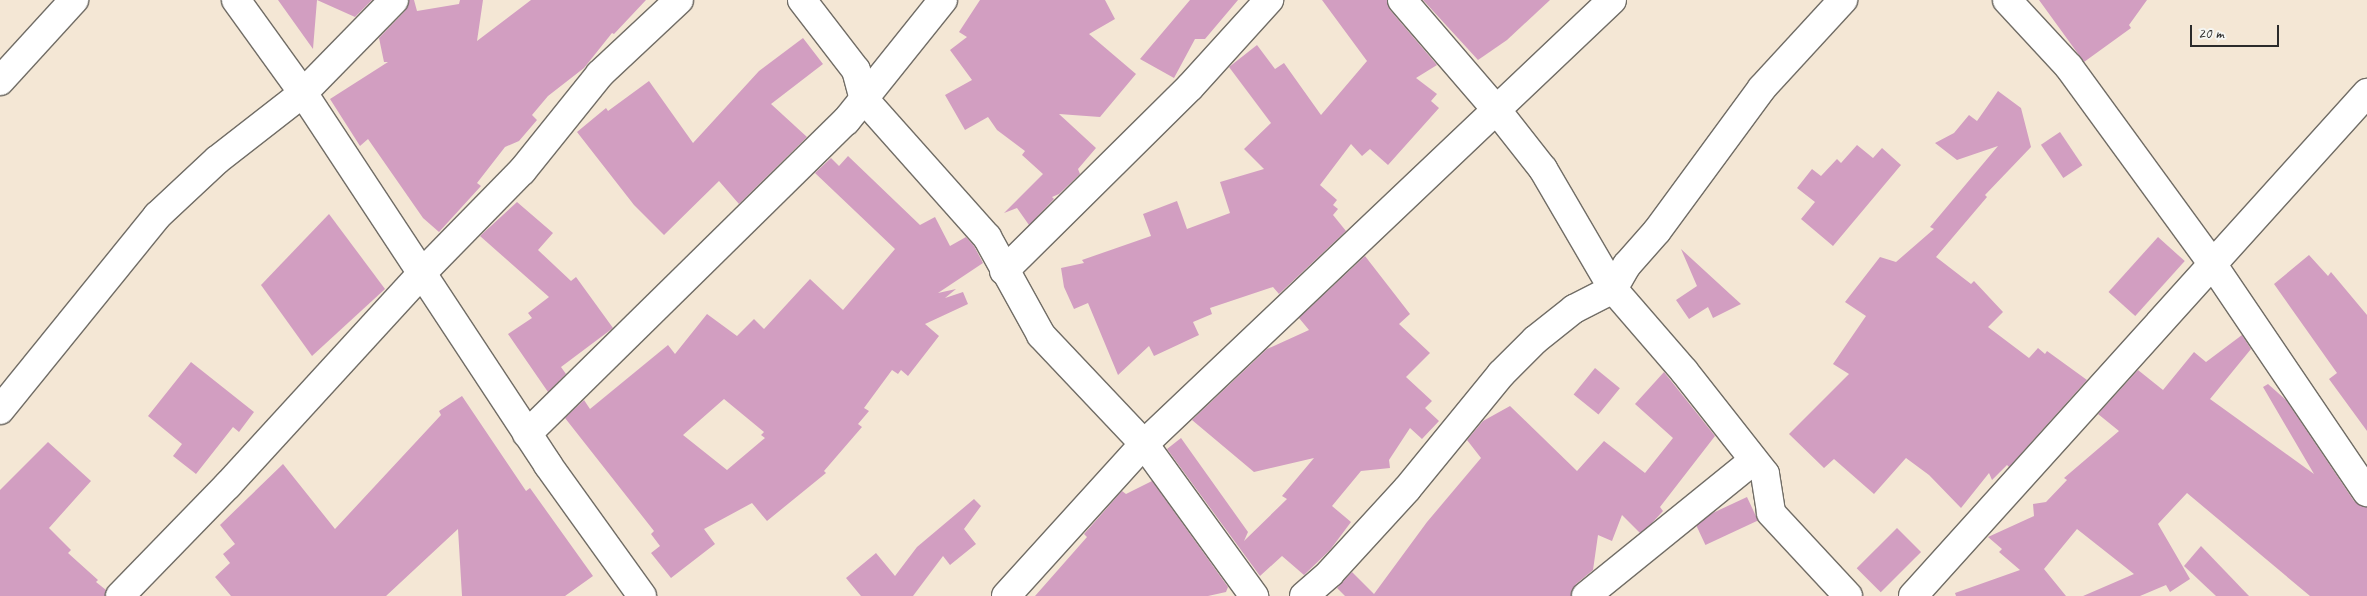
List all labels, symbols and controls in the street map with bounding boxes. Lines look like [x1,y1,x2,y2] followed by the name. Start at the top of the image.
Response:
[2192,15,2281,47] scale bar
[2198,24,2224,43] text: 20 m

